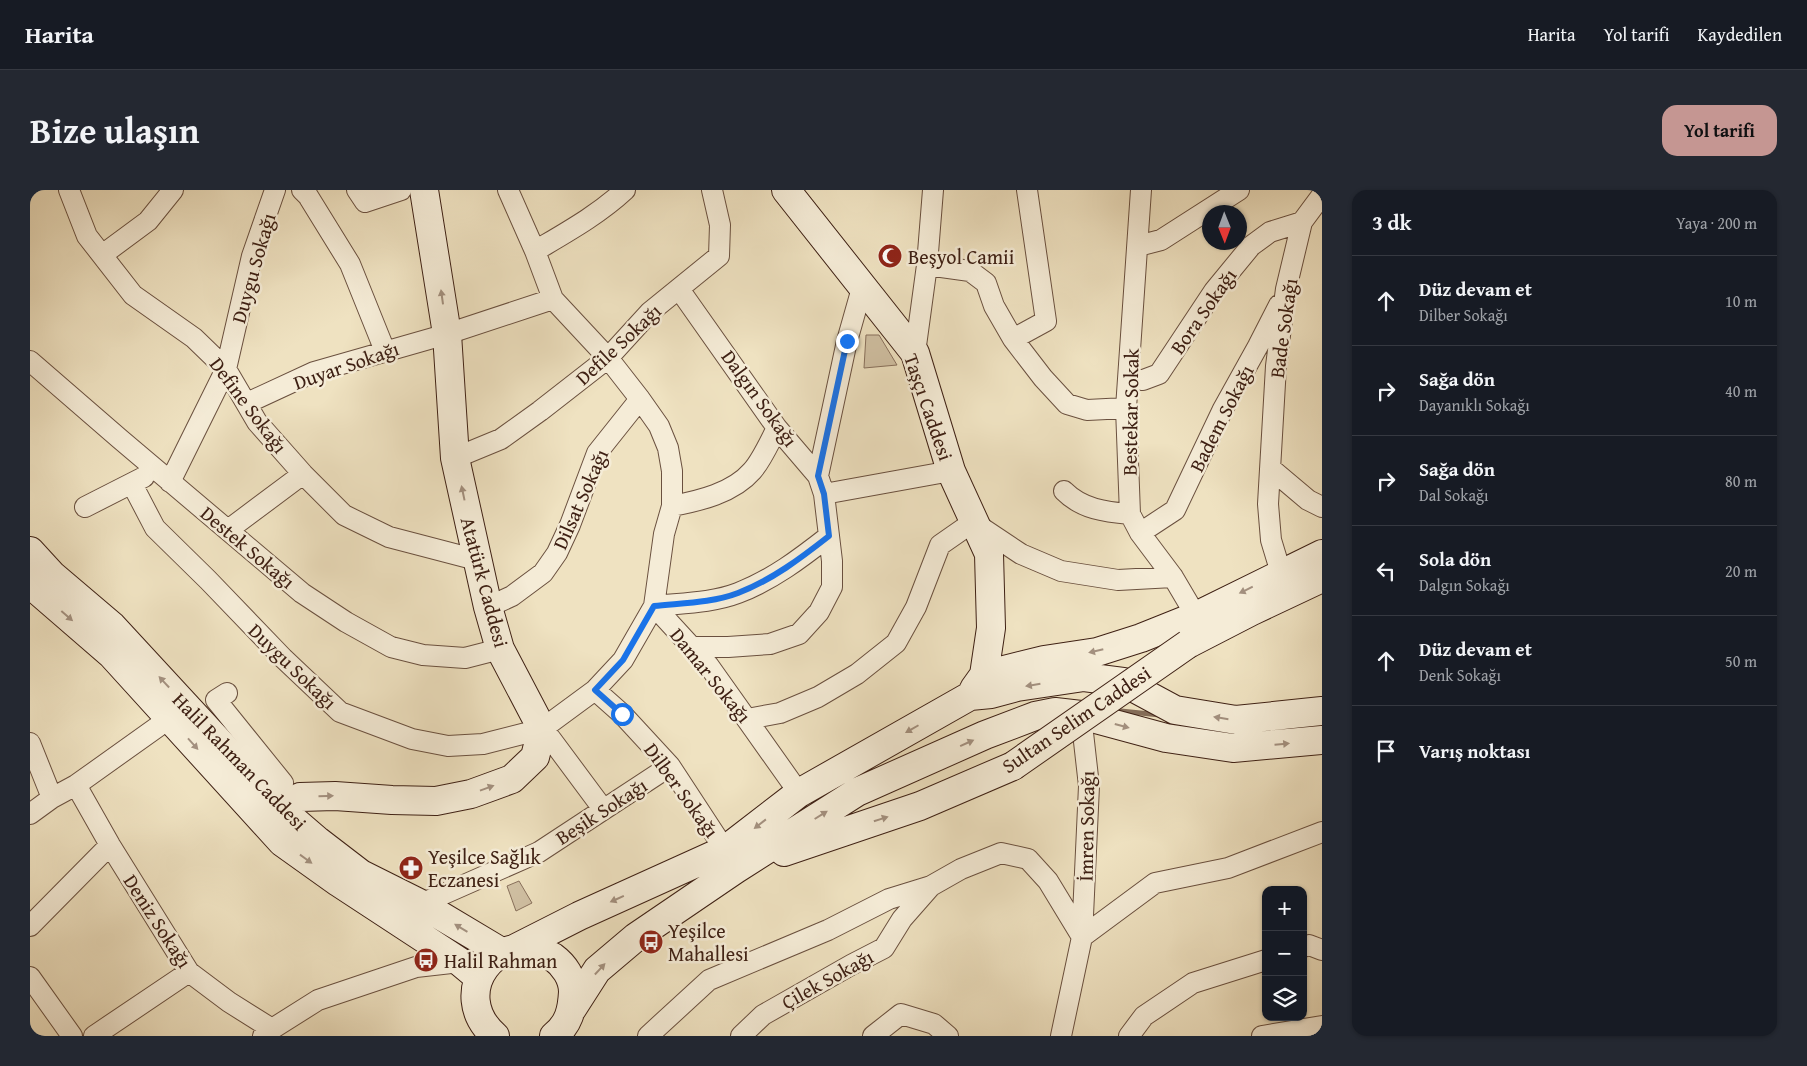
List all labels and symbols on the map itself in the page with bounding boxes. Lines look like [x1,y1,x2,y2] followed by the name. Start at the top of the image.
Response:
[1202,205,1247,250] north arrow
[223,209,283,326] street label: Duygu Sokağı
[908,242,1015,271] place label: Beşyol Camii
[877,243,903,269] mosque icon: Beşyol Camii
[1163,262,1243,360] street label: Bora Sokağı
[1262,276,1304,380] street label: Bade Sokağı
[437,289,445,305] one-way arrow
[569,296,668,391] street label: Defile Sokağı
[836,330,859,353] route end
[289,333,403,397] street label: Duyar Sokağı
[715,344,805,453] street label: Dalgın Sokağı
[1114,347,1146,476] street label: Bestekar Sokak
[897,350,961,465] street label: Taşçı Caddesi
[203,351,295,459] street label: Define Sokağı
[1182,359,1261,477] street label: Badem Sokağı
[545,444,615,554] street label: Dilsat Sokağı
[458,485,466,501] one-way arrow
[194,499,302,596] street label: Destek Sokağı
[454,514,516,651] street label: Atatürk Caddesi
[1239,586,1254,595] one-way arrow
[60,610,72,622] one-way arrow
[242,616,344,716] street label: Duygu Sokağı
[663,621,759,729] street label: Damar Sokağı
[1089,647,1104,655] one-way arrow
[996,658,1157,780] street label: Sultan Selim Caddesi
[158,676,170,688] one-way arrow
[1024,681,1040,689] one-way arrow
[166,685,314,837] street label: Halil Rahman Caddesi
[611,703,634,726] route start
[1213,713,1229,721] one-way arrow
[1114,722,1130,730] one-way arrow
[906,724,919,733] one-way arrow
[187,737,199,749] one-way arrow
[638,737,727,844] street label: Dilber Sokağı
[960,739,974,747] one-way arrow
[1274,740,1290,748] one-way arrow
[549,770,653,851] street label: Beşik Sokağı
[1071,770,1101,882] street label: İmren Sokağı
[479,784,494,791] one-way arrow
[318,792,334,800] one-way arrow
[815,810,828,820] one-way arrow
[874,815,889,823] one-way arrow
[754,818,767,829] one-way arrow
[428,842,541,894] place label: Yeşilce Sağlık Eczanesi
[299,854,312,865] one-way arrow
[398,855,424,881] pharmacy icon: Yeşilce Sağlık Eczanesi
[117,868,199,974] street label: Deniz Sokağı
[610,896,624,904] one-way arrow
[668,916,749,968] place label: Yeşilce Mahallesi
[455,923,468,932] one-way arrow
[638,929,664,955] bus stop icon: Yeşilce Mahallesi
[776,942,879,1016] street label: Çilek Sokağı
[444,946,557,975] place label: Halil Rahman
[413,947,439,973] bus stop icon: Halil Rahman
[594,964,606,976] one-way arrow

